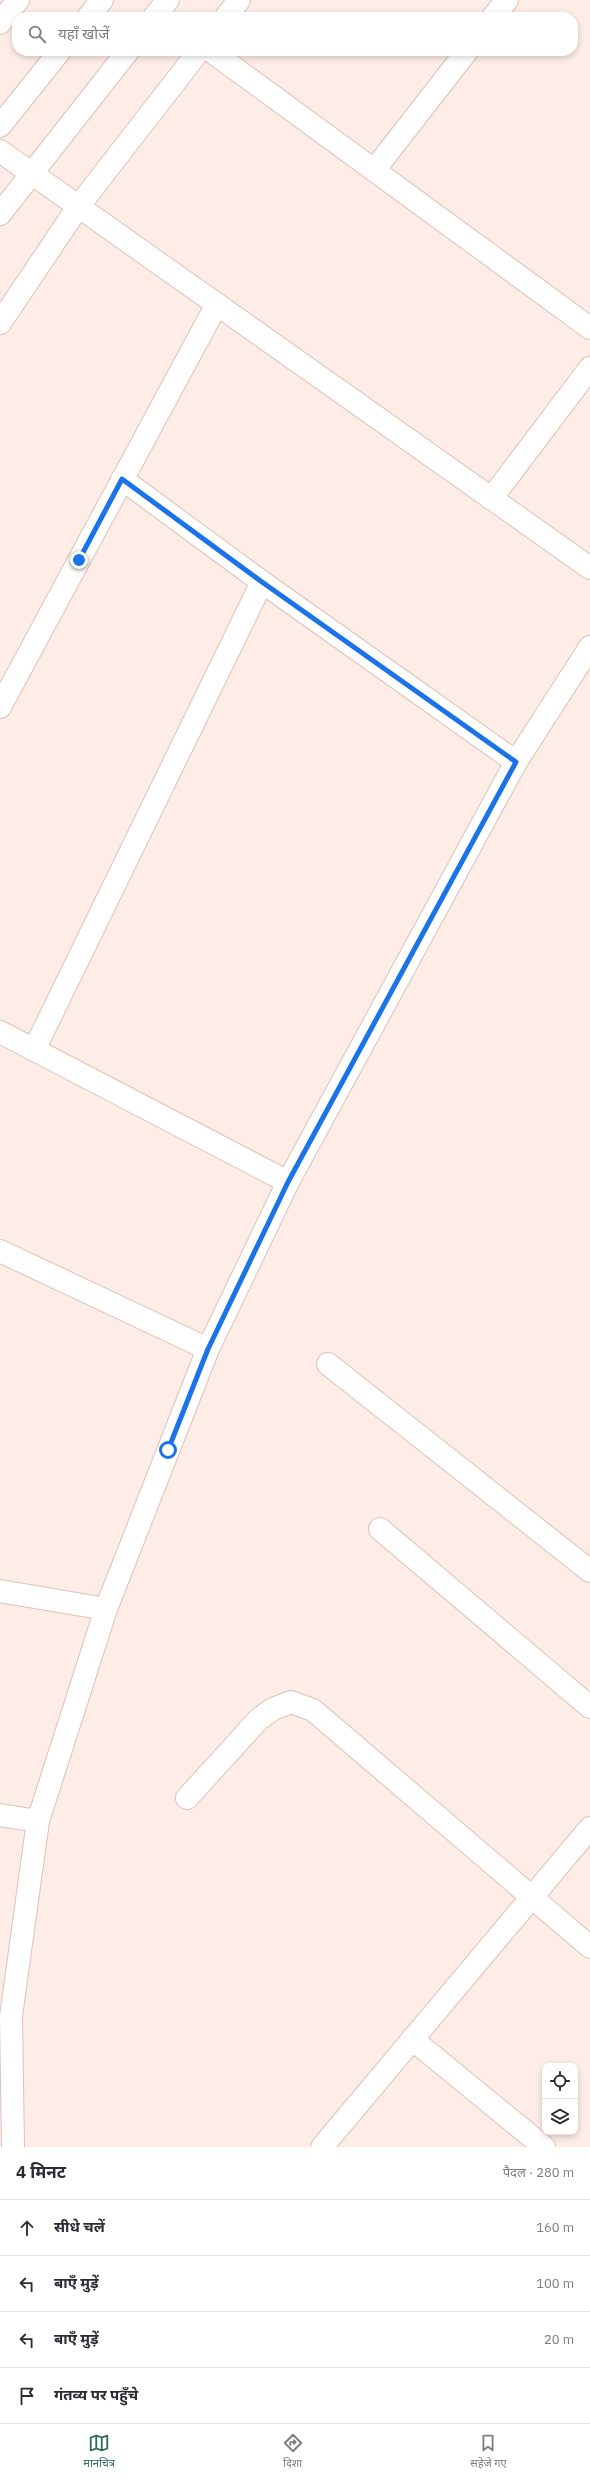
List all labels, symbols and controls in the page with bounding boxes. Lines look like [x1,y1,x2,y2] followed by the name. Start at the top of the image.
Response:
[12,12,578,56] search box
[26,23,48,45] icon: search
[58,24,109,43] text: यहाँ खोजें
[70,551,88,569] route end
[159,1441,177,1459] route start
[542,2063,578,2135] map controls
[542,2063,578,2099] button: locate
[542,2099,578,2135] button: layers
[16,2161,66,2183] text: 4 मिनट
[503,2164,574,2181] text: पैदल · 280 m
[16,2217,38,2239] icon: ahead
[54,2217,105,2236] text: सीधे चलें
[536,2219,574,2236] text: 160 m
[16,2273,38,2295] icon: left
[54,2273,99,2292] text: बाएँ मुड़ें
[536,2275,574,2292] text: 100 m
[16,2329,38,2351] icon: left
[54,2329,99,2348] text: बाएँ मुड़ें
[544,2331,574,2348] text: 20 m
[16,2385,38,2407] icon: arrive
[54,2385,138,2404] text: गंतव्य पर पहुँचे
[83,2432,115,2471] tab: मानचित्र
[282,2432,304,2471] tab: दिशा
[470,2432,507,2471] tab: सहेजे गए

